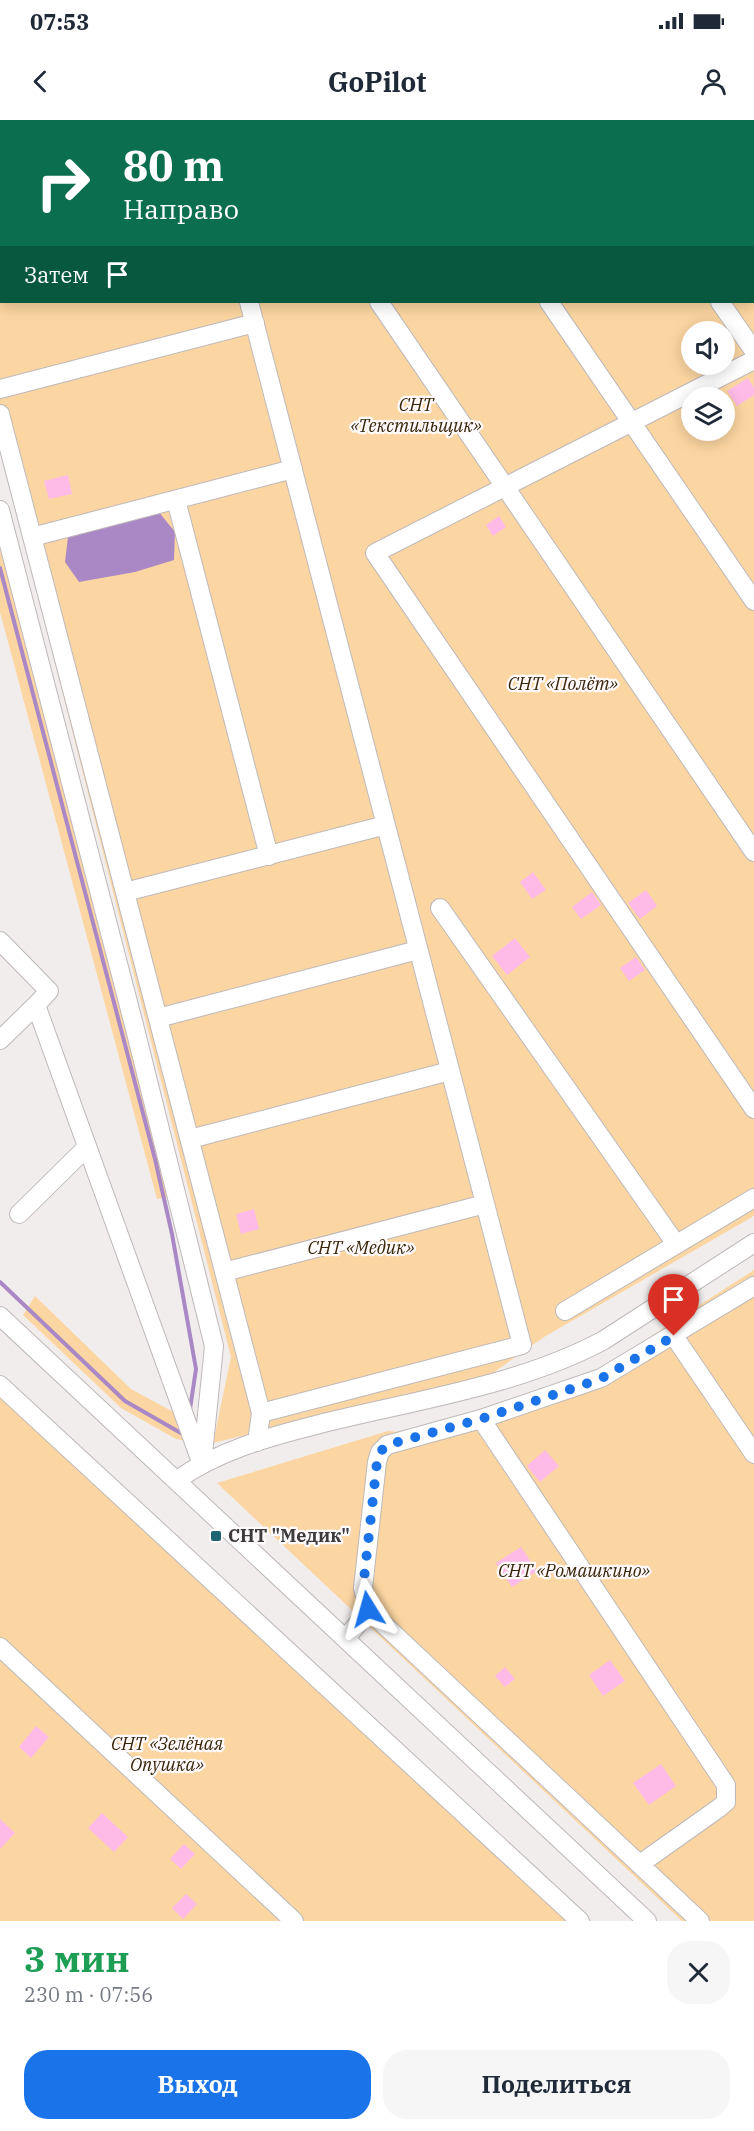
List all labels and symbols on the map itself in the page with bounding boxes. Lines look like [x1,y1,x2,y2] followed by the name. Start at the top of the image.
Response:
[350,393,482,437] park label: СНТ «Текстильщик»
[508,672,618,695] park label: СНТ «Полёт»
[307,1236,415,1259] park label: СНТ «Медик»
[648,1274,699,1336] pin
[228,1524,350,1547] place label: СНТ "Медик"
[209,1529,223,1543] marker: СНТ "Медик"
[498,1559,650,1582] park label: СНТ «Ромашкино»
[336,1577,400,1641] position arrow
[111,1732,224,1776] park label: СНТ «Зелёная Опушка»

